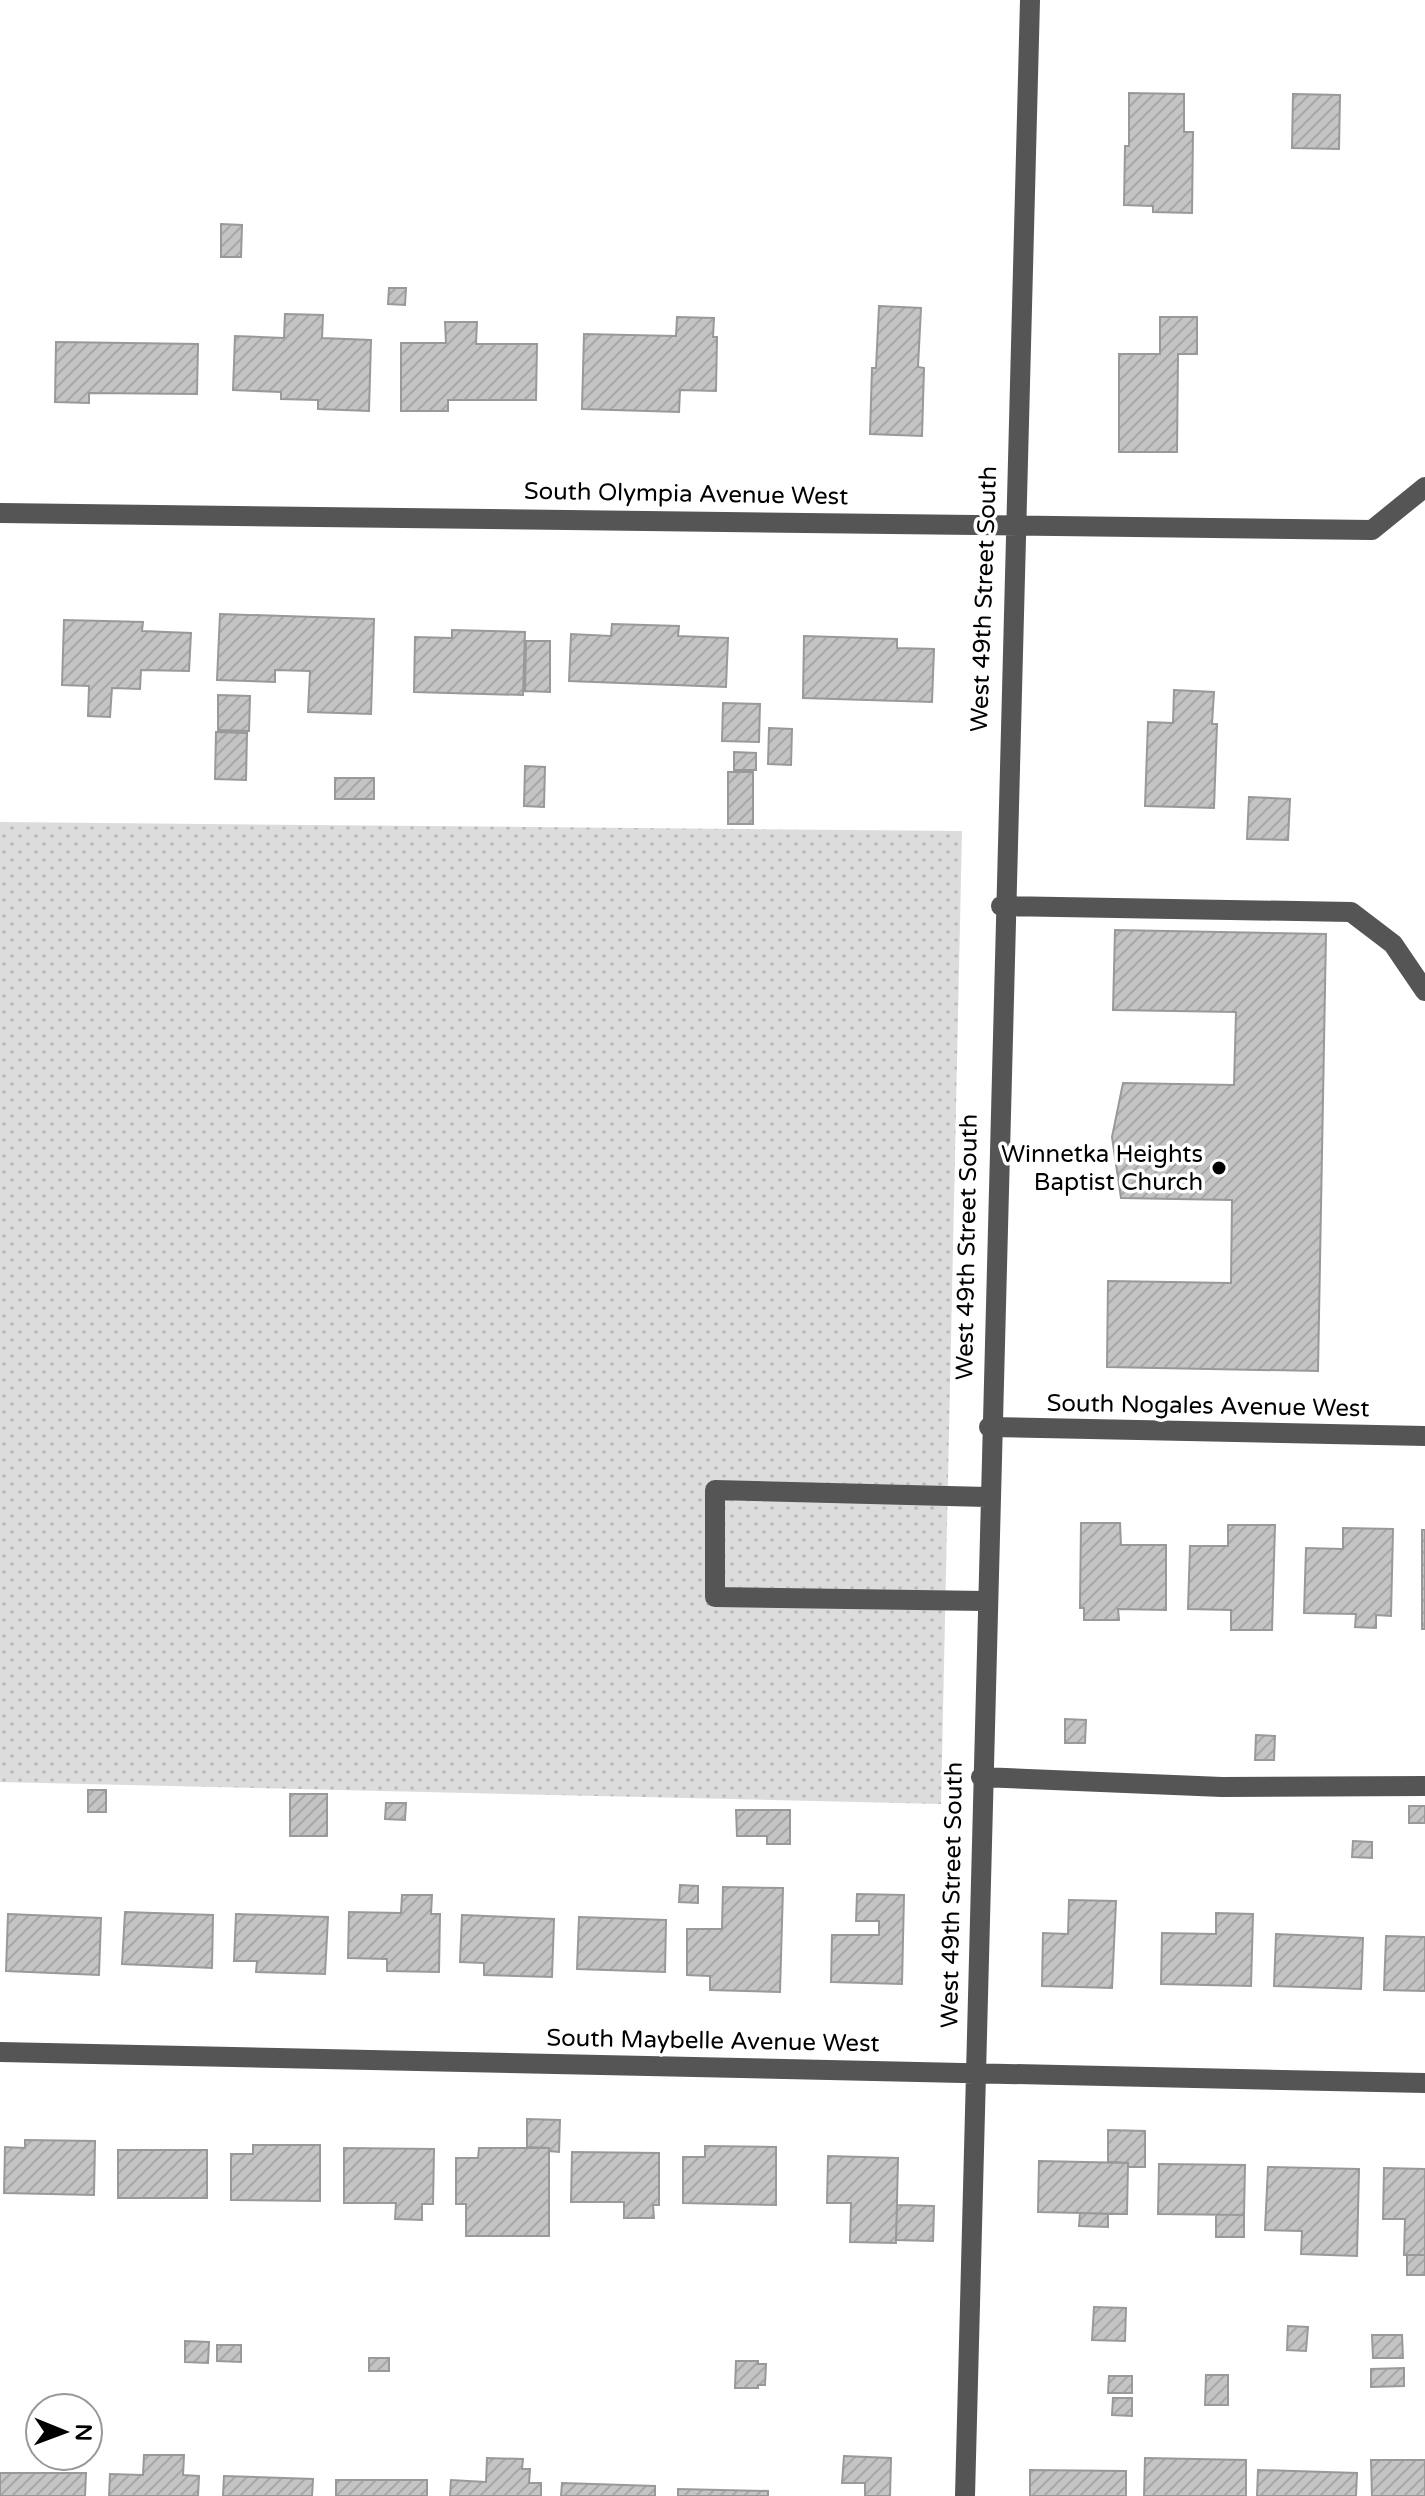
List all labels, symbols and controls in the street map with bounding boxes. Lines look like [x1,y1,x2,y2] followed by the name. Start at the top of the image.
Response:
[965,465,1003,733] street label: West 49th Street South
[524,477,848,511] street label: South Olympia Avenue West
[950,1114,984,1380] street label: West 49th Street South
[1001,1140,1203,1197] place label: Winnetka Heights Baptist Church
[1210,1159,1228,1177] marker: Winnetka Heights Baptist Church
[1046,1389,1370,1423] street label: South Nogales Avenue West
[935,1762,969,2028] street label: West 49th Street South
[546,2024,880,2058] street label: South Maybelle Avenue West
[24,2392,104,2472] north arrow
[70,2423,96,2441] text: N

